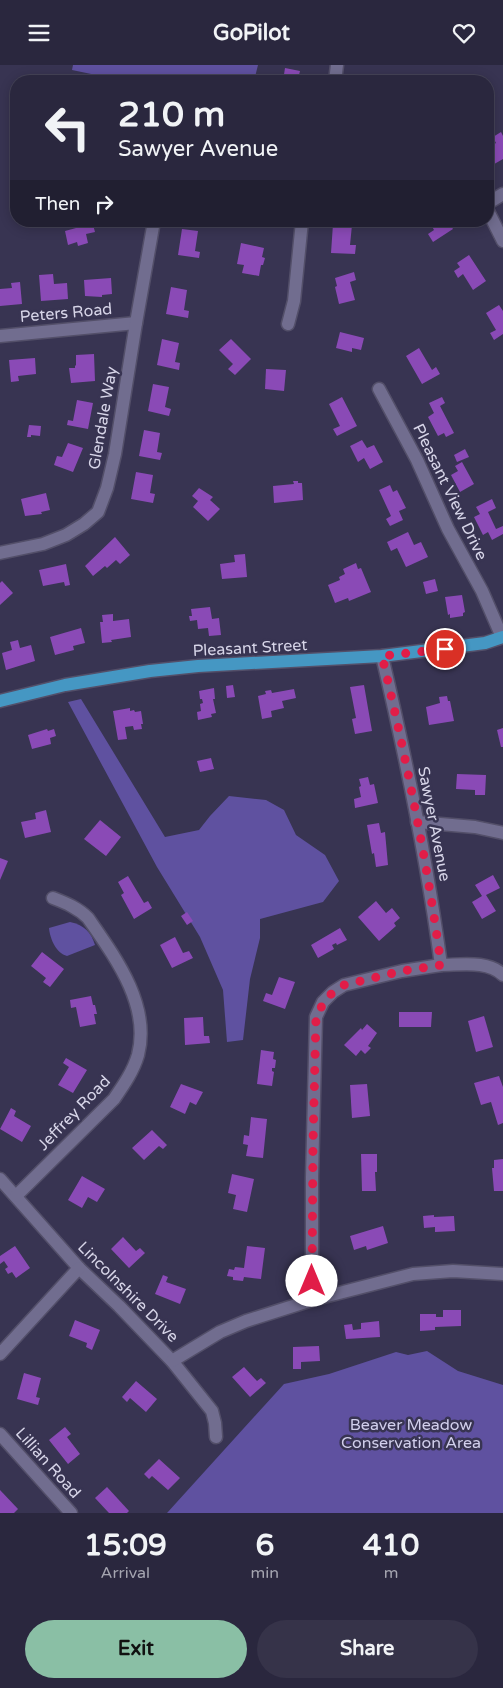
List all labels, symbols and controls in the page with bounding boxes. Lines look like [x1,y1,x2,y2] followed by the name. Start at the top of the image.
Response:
[25,19,53,47] icon: menu
[450,19,478,47] icon: heart
[213,20,290,46] text: GoPilot
[118,94,225,136] text: 210 m
[35,95,100,160] icon: left
[118,136,278,162] text: Sawyer Avenue
[90,190,118,218] icon: right
[35,193,80,215] text: Then
[19,299,113,327] street label: Peters Road
[84,365,122,471] street label: Glendale Way
[408,421,492,563] street label: Pleasant View Drive
[424,628,466,670] pin
[192,635,308,661] street label: Pleasant Street
[431,635,459,663] icon: arrive
[413,765,455,883] street label: Sawyer Avenue
[33,1071,115,1155] street label: Jeffrey Road
[73,1237,183,1347] street label: Lincolnshire Drive
[285,1254,337,1306] position arrow
[341,1415,481,1453] park label: Beaver Meadow Conservation Area
[11,1424,85,1502] street label: Lillian Road
[84,1527,167,1564] text: 15:09
[255,1527,274,1564] text: 6
[363,1527,419,1564] text: 410
[101,1563,150,1583] text: Arrival
[251,1563,279,1583] text: min
[384,1563,398,1583] text: m
[25,1620,247,1678] button: Exit
[257,1620,478,1678] button: Share

